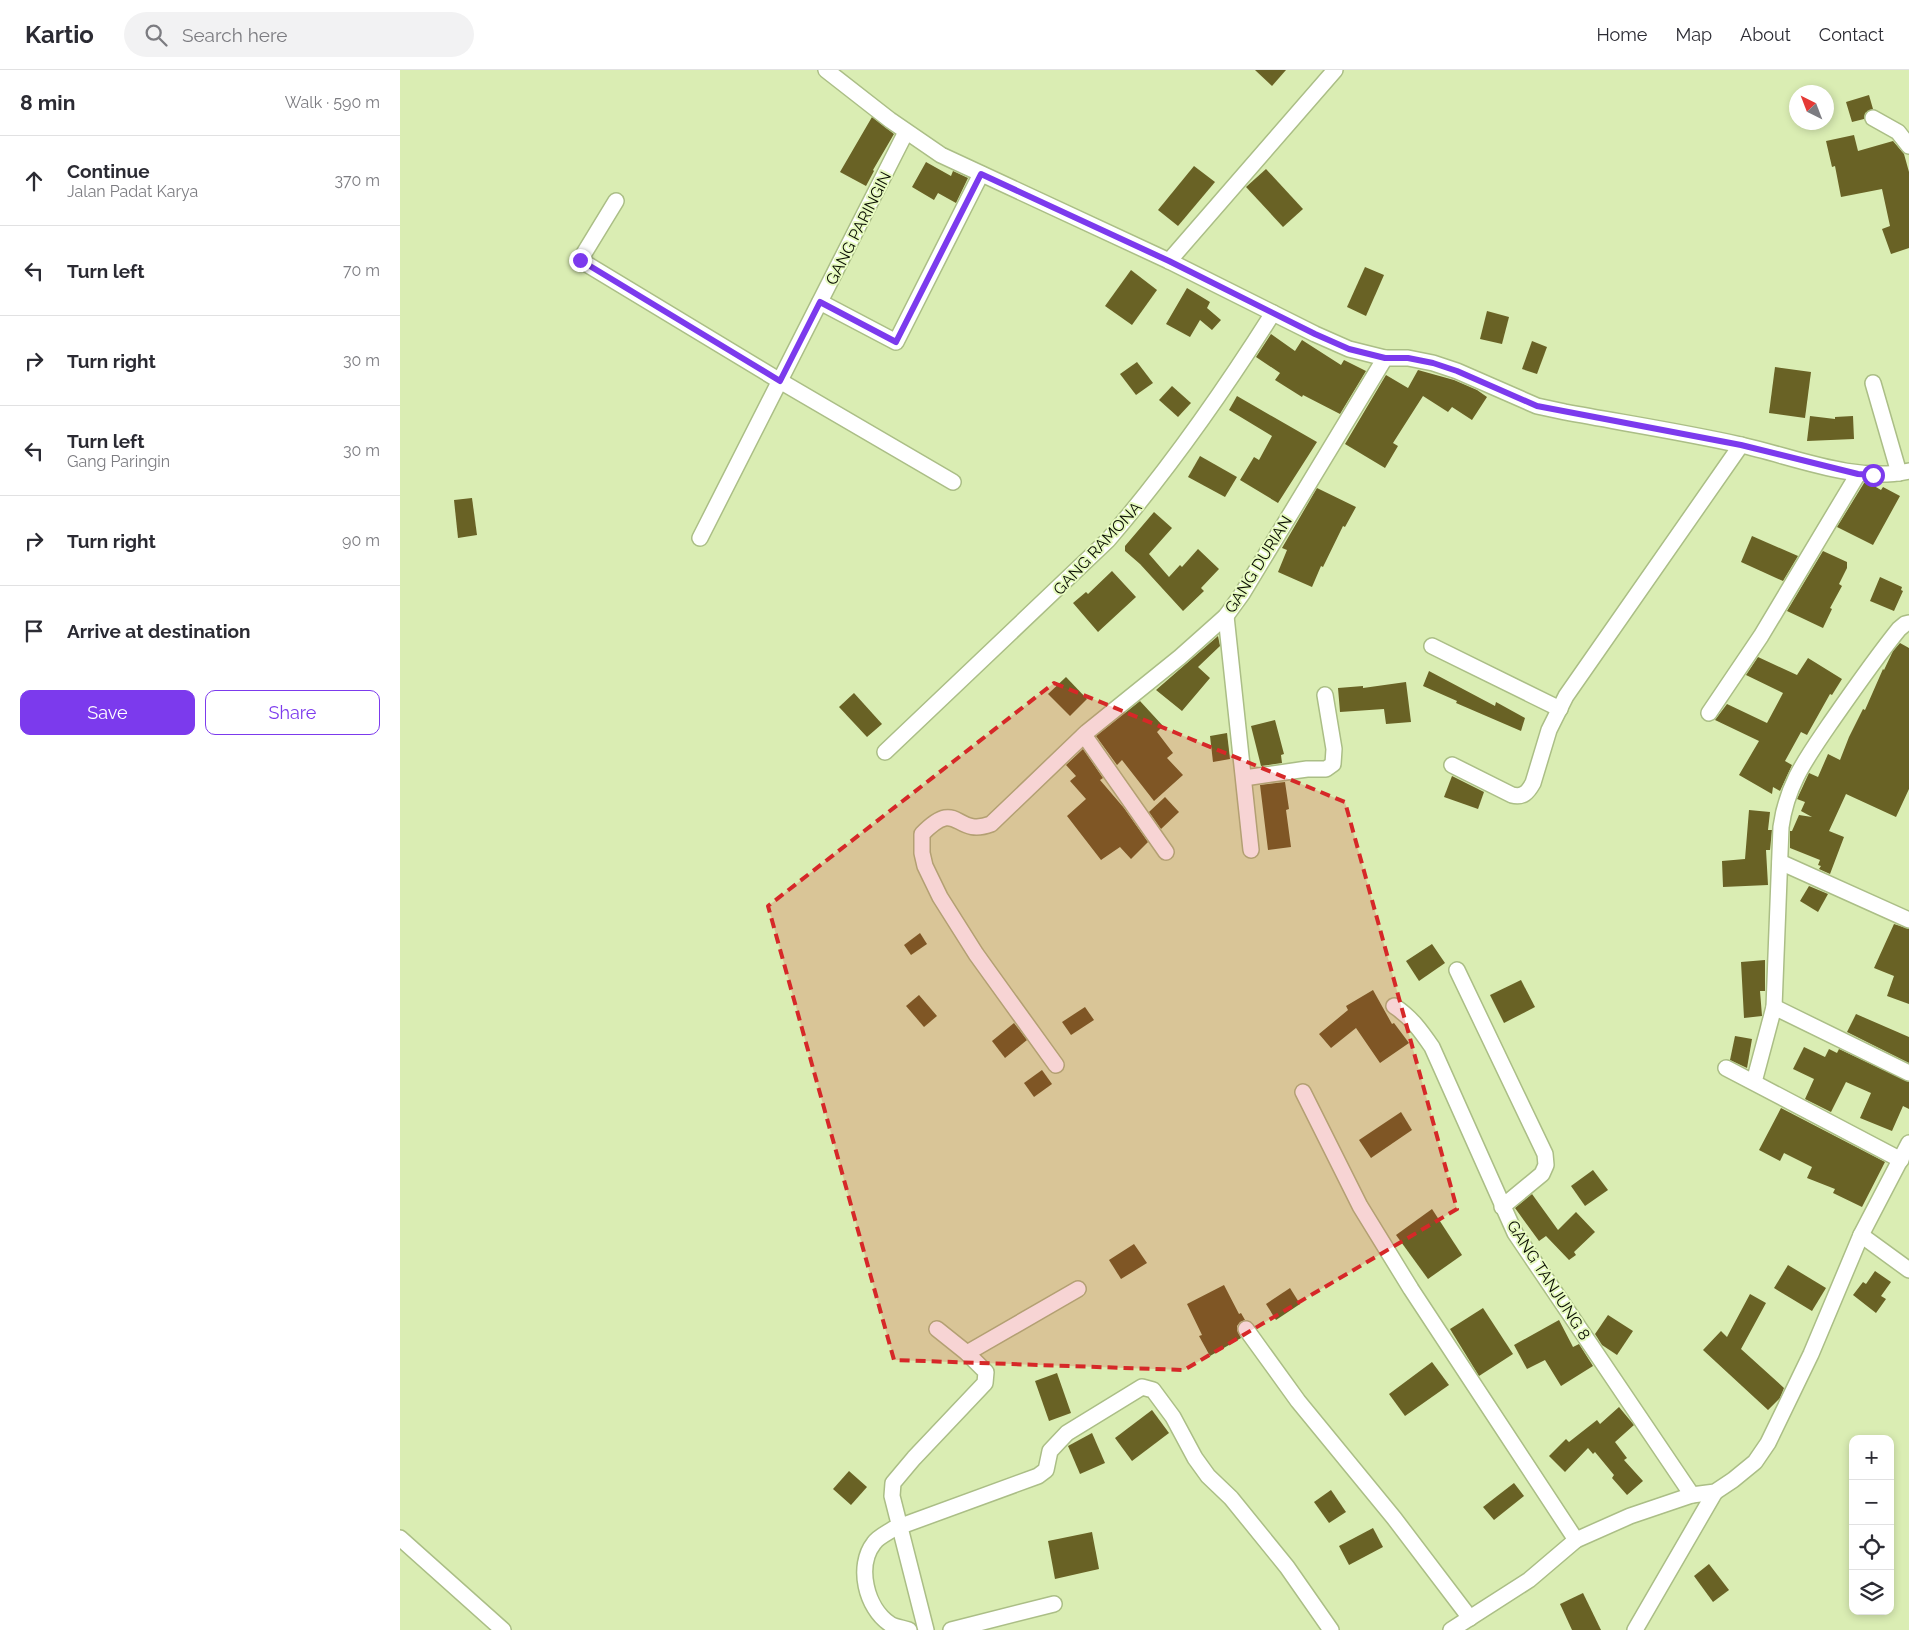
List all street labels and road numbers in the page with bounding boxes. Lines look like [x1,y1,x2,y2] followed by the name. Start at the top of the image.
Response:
[822,168,895,288] street label: GANG PARINGIN
[1049,498,1146,599] street label: GANG RAMONA
[1221,512,1296,616] street label: GANG DURIAN
[1503,1217,1594,1344] street label: GANG TANJUNG 8

